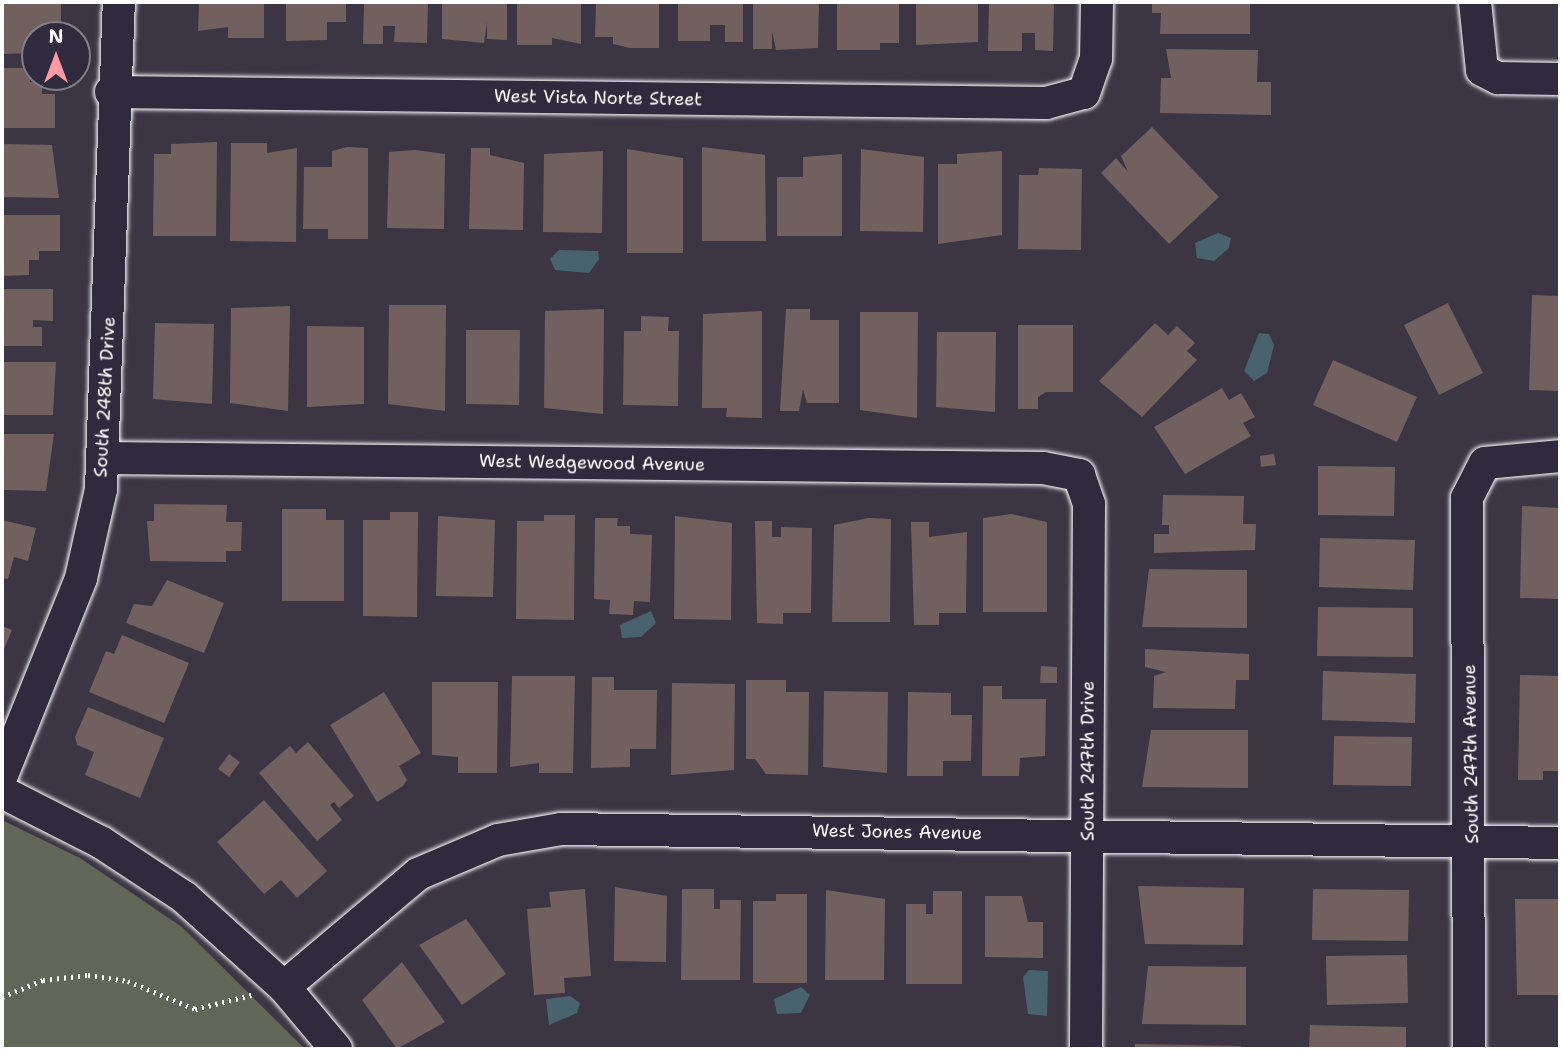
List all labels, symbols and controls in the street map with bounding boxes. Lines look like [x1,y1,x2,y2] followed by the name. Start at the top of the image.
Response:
[21,21,91,91] north arrow
[48,24,64,49] text: N
[494,85,702,111] street label: West Vista Norte Street
[90,316,120,478] street label: South 248th Drive
[479,450,705,476] street label: West Wedgewood Avenue
[1459,664,1483,844] street label: South 247th Avenue
[1077,681,1099,841] street label: South 247th Drive
[812,820,982,844] street label: West Jones Avenue

